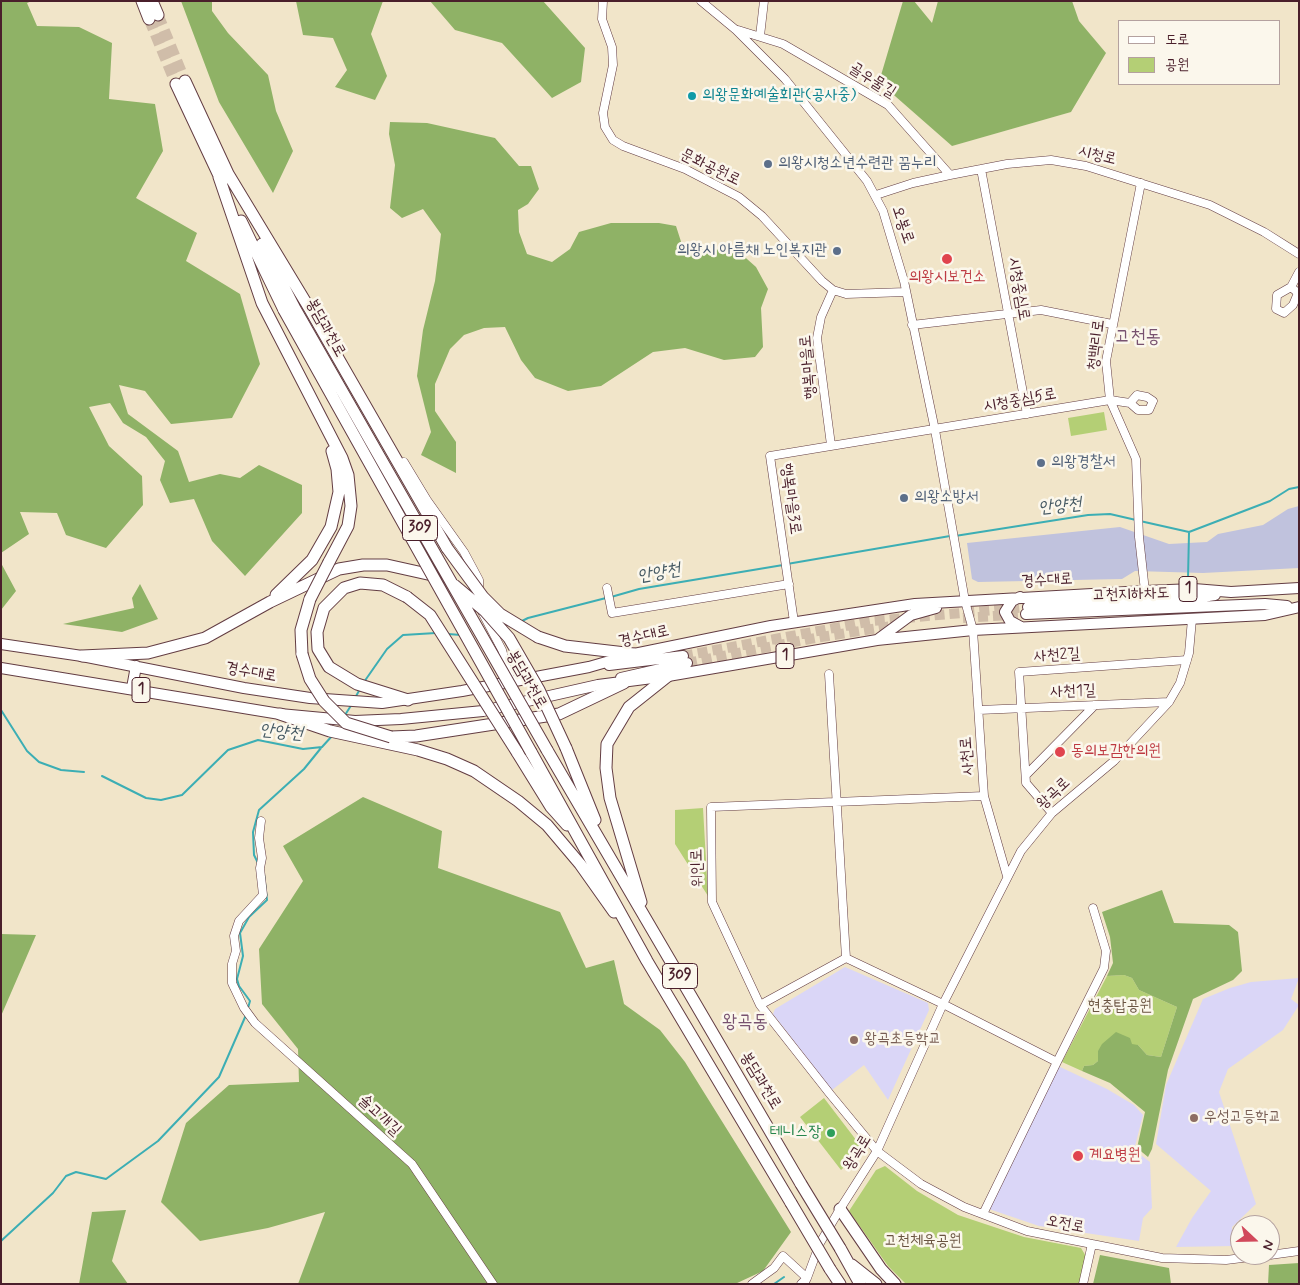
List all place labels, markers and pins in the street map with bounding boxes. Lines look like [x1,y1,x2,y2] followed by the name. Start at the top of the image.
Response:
[702,86,856,106] place label: 의왕문화예술회관(공사중)
[686,90,698,102] marker: 의왕문화예술회관(공사중)
[778,154,937,174] place label: 의왕시청소년수련관 꿈누리
[762,158,774,170] marker: 의왕시청소년수련관 꿈누리
[677,241,827,261] place label: 의왕시 아름채 노인복지관
[831,245,843,257] marker: 의왕시 아름채 노인복지관
[940,252,954,266] marker: 의왕시보건소
[908,268,986,288] place label: 의왕시보건소
[1051,453,1115,473] place label: 의왕경찰서
[1035,457,1047,469] marker: 의왕경찰서
[914,488,978,508] place label: 의왕소방서
[898,492,910,504] marker: 의왕소방서
[1071,742,1161,762] place label: 동의보감한의원
[1053,745,1067,759] marker: 동의보감한의원
[864,1030,941,1050] place label: 왕곡초등학교
[848,1034,860,1046] marker: 왕곡초등학교
[1204,1108,1281,1128] place label: 우성고등학교
[1188,1112,1200,1124] marker: 우성고등학교
[769,1123,821,1143] place label: 테니스장
[825,1127,837,1139] marker: 테니스장
[1089,1146,1140,1166] place label: 계요병원
[1071,1149,1085,1163] marker: 계요병원

